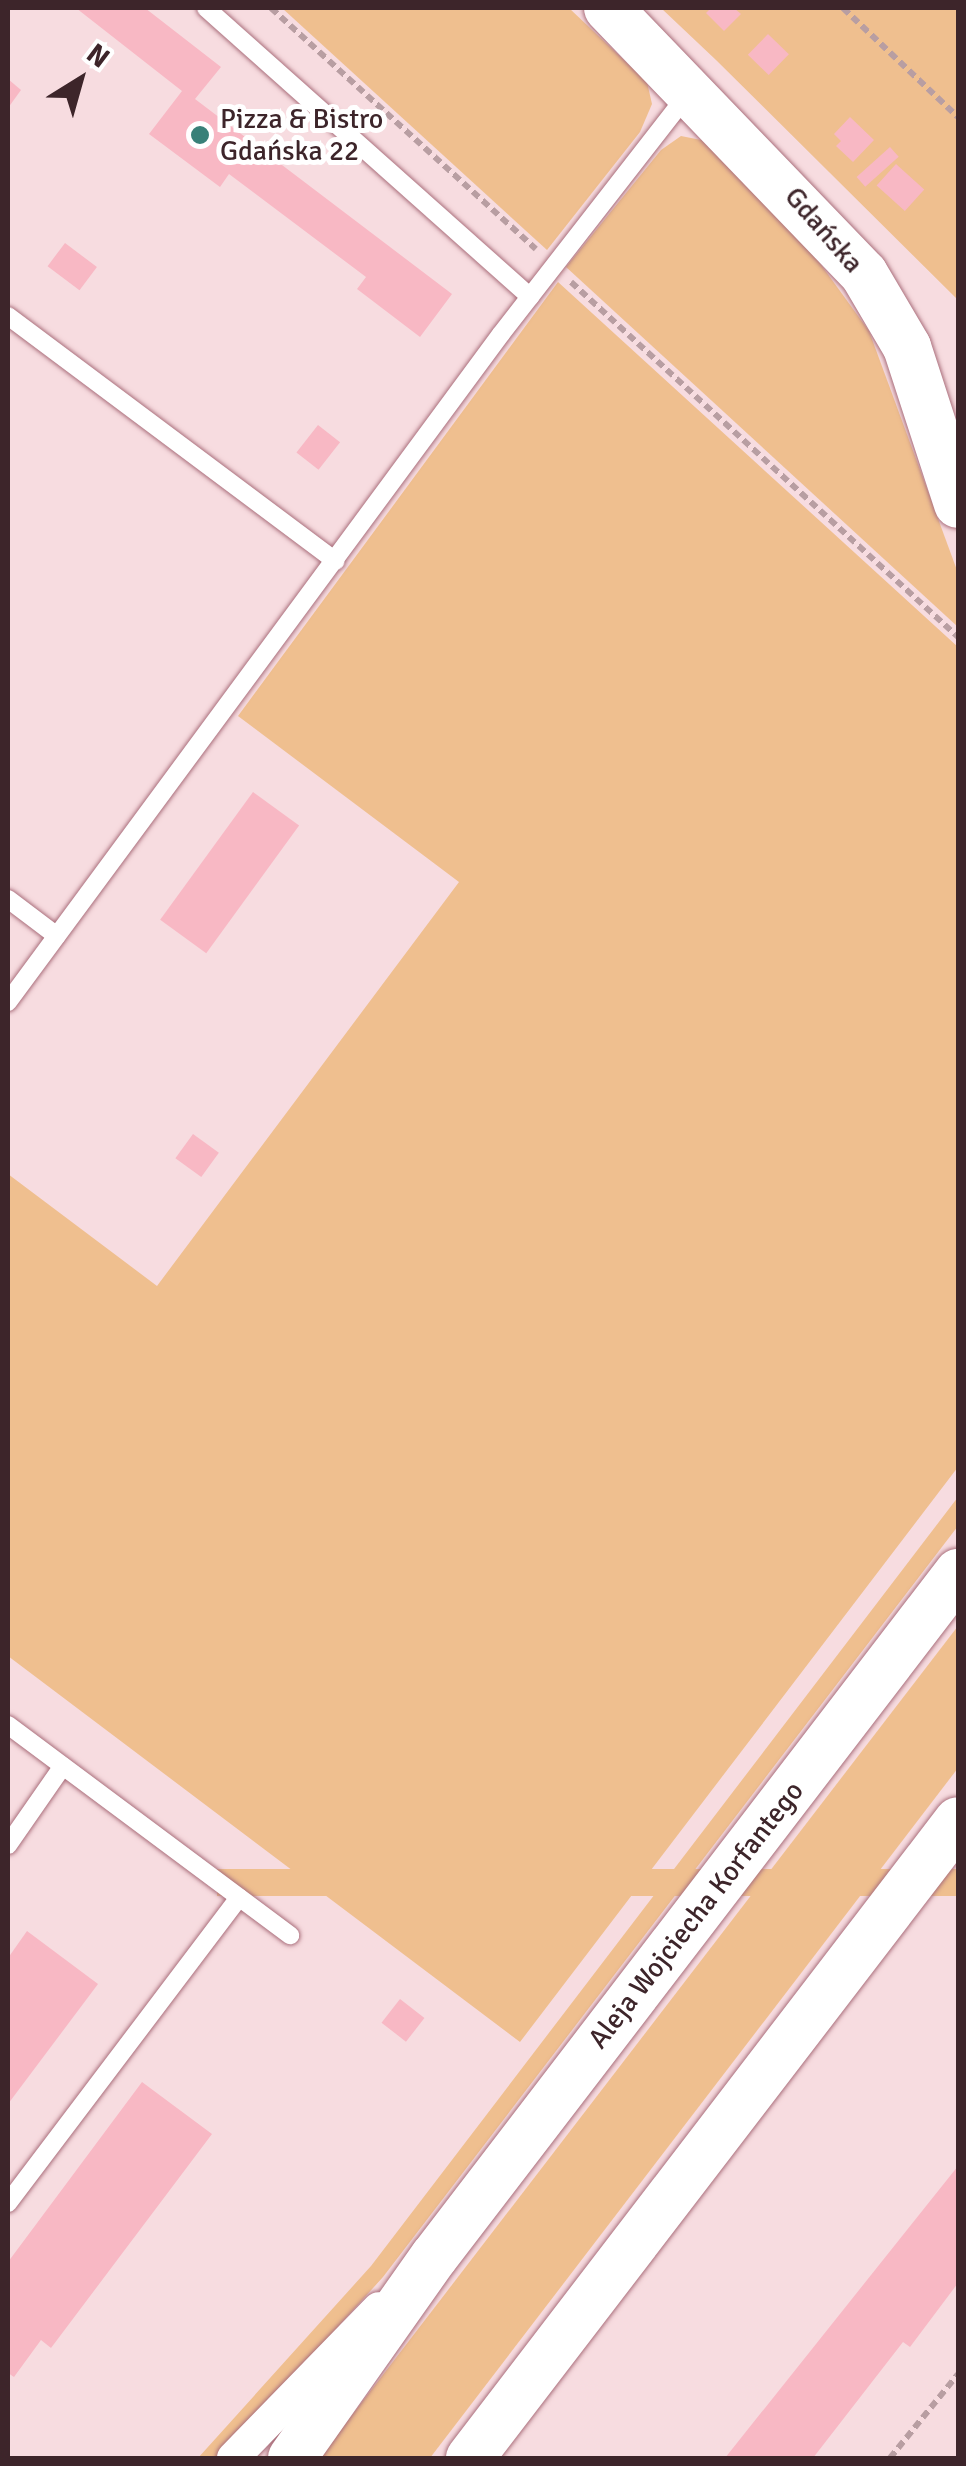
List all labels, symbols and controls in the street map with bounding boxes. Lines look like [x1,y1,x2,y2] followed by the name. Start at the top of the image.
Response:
[30,30,130,130] north arrow
[80,37,116,75] text: N
[220,102,383,168] place label: Pizza & Bistro Gdańska 22
[189,124,211,146] marker: Pizza & Bistro Gdańska 22
[778,180,870,280] street label: Gdańska
[581,1775,811,2055] street label: Aleja Wojciecha Korfantego

